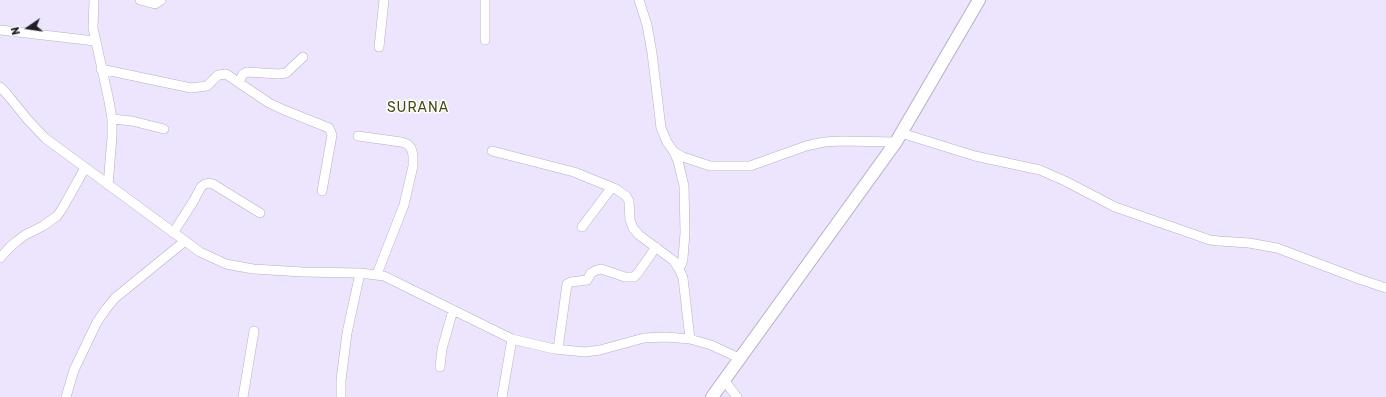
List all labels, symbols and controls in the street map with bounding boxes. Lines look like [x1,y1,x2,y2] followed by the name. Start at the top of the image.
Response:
[8,8,48,48] north arrow
[9,25,23,36] text: N
[387,100,449,116] district label: SURANA

